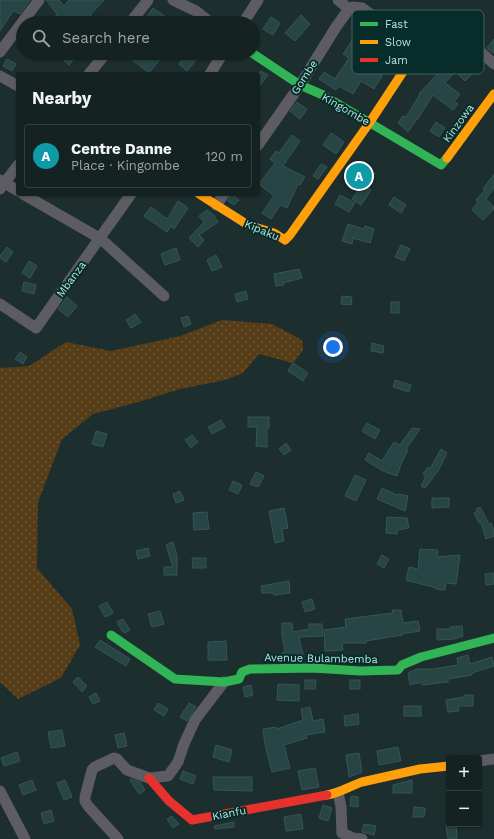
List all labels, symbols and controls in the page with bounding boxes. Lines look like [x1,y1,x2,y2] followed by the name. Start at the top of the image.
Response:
[352,10,484,74] legend
[16,16,260,60] search box
[385,18,408,31] text: Fast
[30,27,52,49] icon: search
[62,29,150,47] text: Search here
[385,36,411,49] text: Slow
[385,54,408,67] text: Jam
[289,58,320,97] street label: Gombe
[32,88,91,108] text: Nearby
[319,91,372,128] street label: Kingombe
[440,101,477,145] street label: Kinzowa
[71,140,172,158] text: Centre Danne
[42,149,50,164] text: A
[205,149,243,164] text: 120 m
[71,158,180,173] text: Place · Kingombe
[346,161,372,191] pin: A
[243,217,281,244] street label: Kipaku
[54,259,89,300] street label: Mbanza
[323,337,343,357] your location
[264,651,378,666] street label: Avenue Bulambemba
[446,755,482,827] map controls
[446,755,482,791] button: +
[446,791,482,827] button: −
[211,804,247,823] street label: Kianfu

